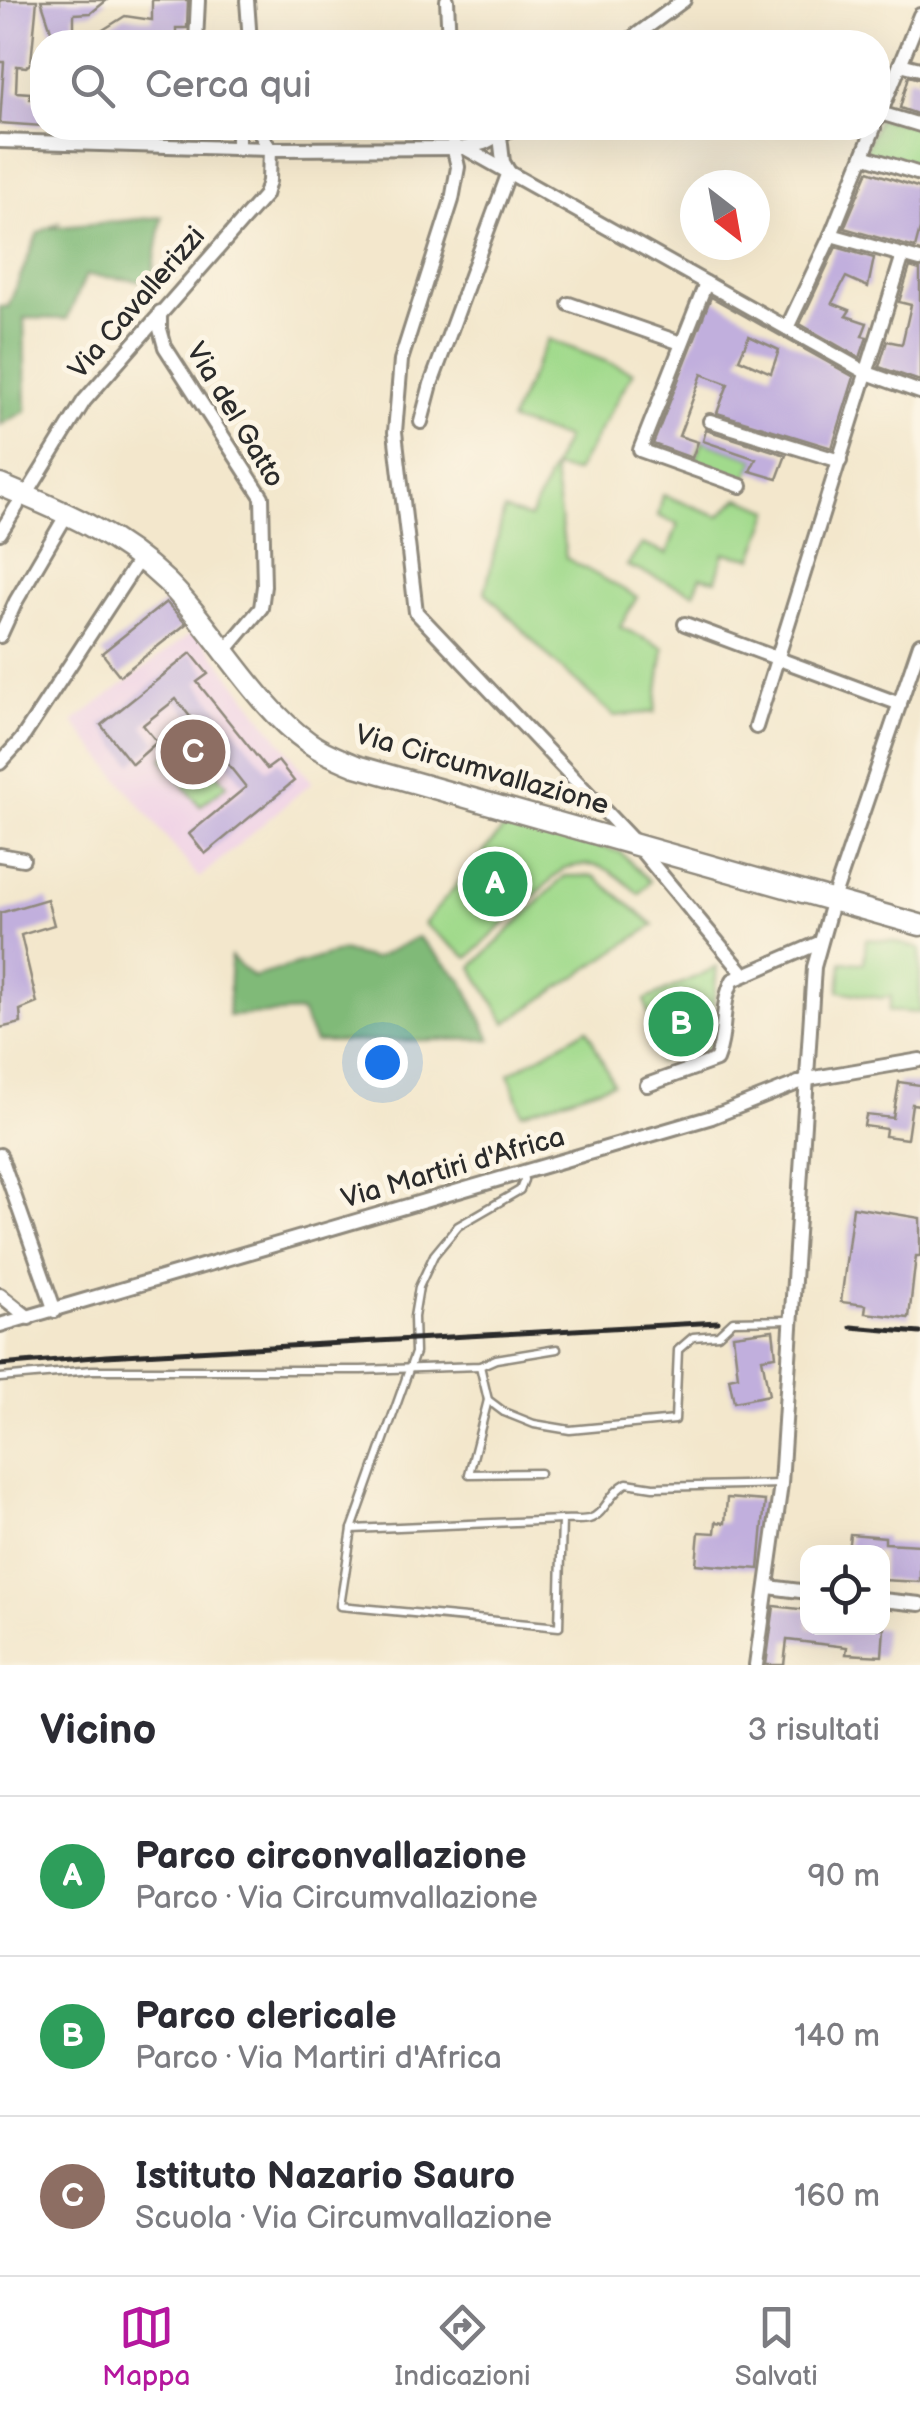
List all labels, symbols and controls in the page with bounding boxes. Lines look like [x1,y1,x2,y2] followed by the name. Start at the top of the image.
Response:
[30,30,890,140] search box
[65,58,120,113] icon: search
[145,63,312,108] text: Cerca qui
[680,170,770,260] north arrow
[62,220,212,386] street label: Via Cavallerizzi
[179,337,291,493] street label: Via del Gatto
[160,714,226,790] pin: C
[351,718,613,822] street label: Via Circumvallazione
[462,846,528,922] pin: A
[648,986,714,1062] pin: B
[357,1037,408,1088] your location
[337,1120,569,1216] street label: Via Martiri d'Africa
[800,1545,890,1635] map controls
[800,1545,890,1635] button: locate
[40,1705,156,1756] text: Vicino
[748,1711,880,1750] text: 3 risultati
[135,1834,527,1879] text: Parco circonvallazione
[63,1857,82,1896] text: A
[808,1857,880,1896] text: 90 m
[135,1879,538,1918] text: Parco · Via Circumvallazione
[135,1994,396,2039] text: Parco clericale
[61,2017,84,2056] text: B
[794,2017,880,2056] text: 140 m
[135,2039,502,2078] text: Parco · Via Martiri d'Africa
[135,2154,515,2199] text: Istituto Nazario Sauro
[61,2177,84,2216] text: C
[794,2177,880,2216] text: 160 m
[135,2199,552,2238] text: Scuola · Via Circumvallazione
[102,2300,190,2393] tab: Mappa
[395,2300,531,2393] tab: Indicazioni
[735,2300,818,2393] tab: Salvati

